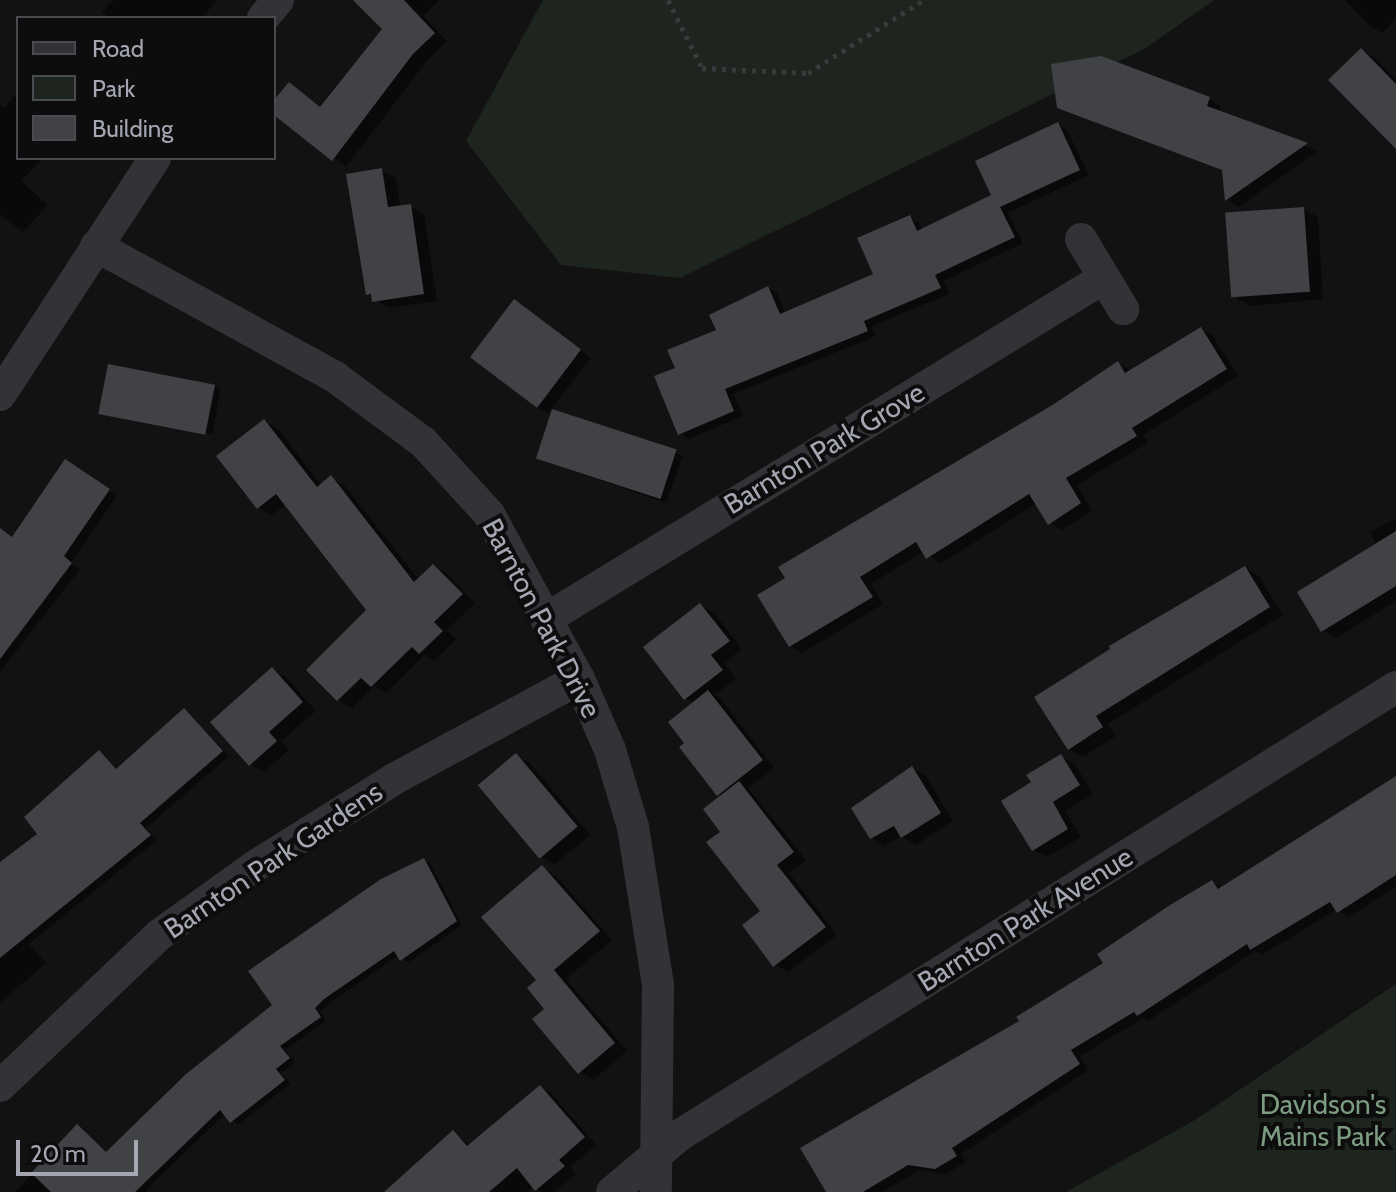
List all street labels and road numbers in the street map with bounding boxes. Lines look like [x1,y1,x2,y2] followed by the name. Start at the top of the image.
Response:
[718,375,930,521] street label: Barnton Park Grove
[475,513,609,723] street label: Barnton Park Drive
[158,775,388,945] street label: Barnton Park Gardens
[912,839,1138,999] street label: Barnton Park Avenue

